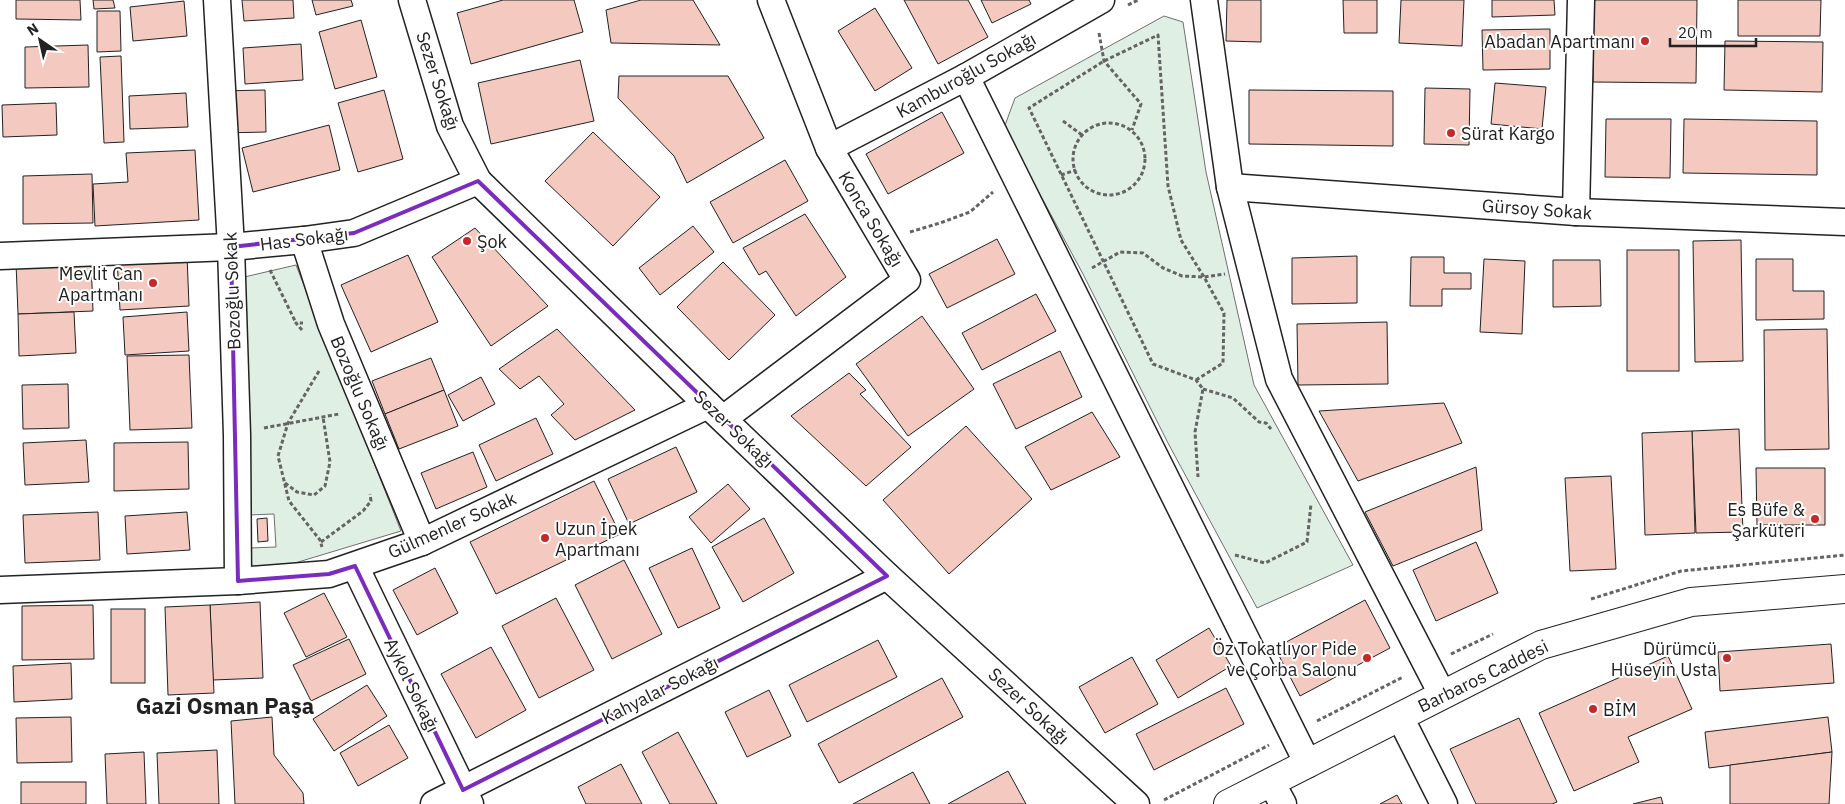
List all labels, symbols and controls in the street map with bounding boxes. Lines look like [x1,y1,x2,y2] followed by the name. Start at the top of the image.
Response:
[15,15,65,65] north arrow
[1670,15,1756,47] scale bar
[23,19,42,40] text: N
[1678,23,1713,42] text: 20 m
[892,27,1040,123] street label: Kamburoğlu Sokağı
[411,29,465,133] street label: Sezer Sokağı
[1484,30,1635,53] place label: Abadan Apartmanı
[1639,35,1651,47] marker: Abadan Apartmanı
[1461,122,1555,145] place label: Sürat Kargo
[1445,127,1457,139] marker: Sürat Kargo
[833,167,909,271] street label: Konca Sokağı
[1481,194,1593,224] street label: Gürsoy Sokak
[258,222,350,256] street label: Has Sokağı
[477,230,508,253] place label: Şok
[218,231,246,350] street label: Bozoğlu Sokak
[461,235,473,247] marker: Şok
[58,262,143,306] place label: Mevlit Can Apartmanı
[147,277,159,289] marker: Mevlit Can Apartmanı
[325,332,395,454] street label: Bozoğlu Sokağı
[689,385,779,473] street label: Sezer Sokağı
[384,486,520,564] street label: Gülmenler Sokak
[1727,498,1806,542] place label: Es Büfe & Şarküteri
[1809,513,1821,525] marker: Es Büfe & Şarküteri
[555,517,640,561] place label: Uzun İpek Apartmanı
[539,532,551,544] marker: Uzun İpek Apartmanı
[379,634,445,736] street label: Aykol Sokağı
[1414,634,1552,718] street label: Barbaros Caddesi
[1212,637,1357,681] place label: Öz Tokatlıyor Pide ve Çorba Salonu
[1611,637,1717,681] place label: Dürümcü Hüseyin Usta
[598,651,722,729] street label: Kahyalar Sokağı
[1361,652,1373,664] marker: Öz Tokatlıyor Pide ve Çorba Salonu
[1721,652,1733,664] marker: Dürümcü Hüseyin Usta
[984,663,1074,749] street label: Sezer Sokağı
[136,691,314,720] district label: Gazi Osman Paşa
[1603,698,1637,721] place label: BİM
[1587,703,1599,715] marker: BİM

